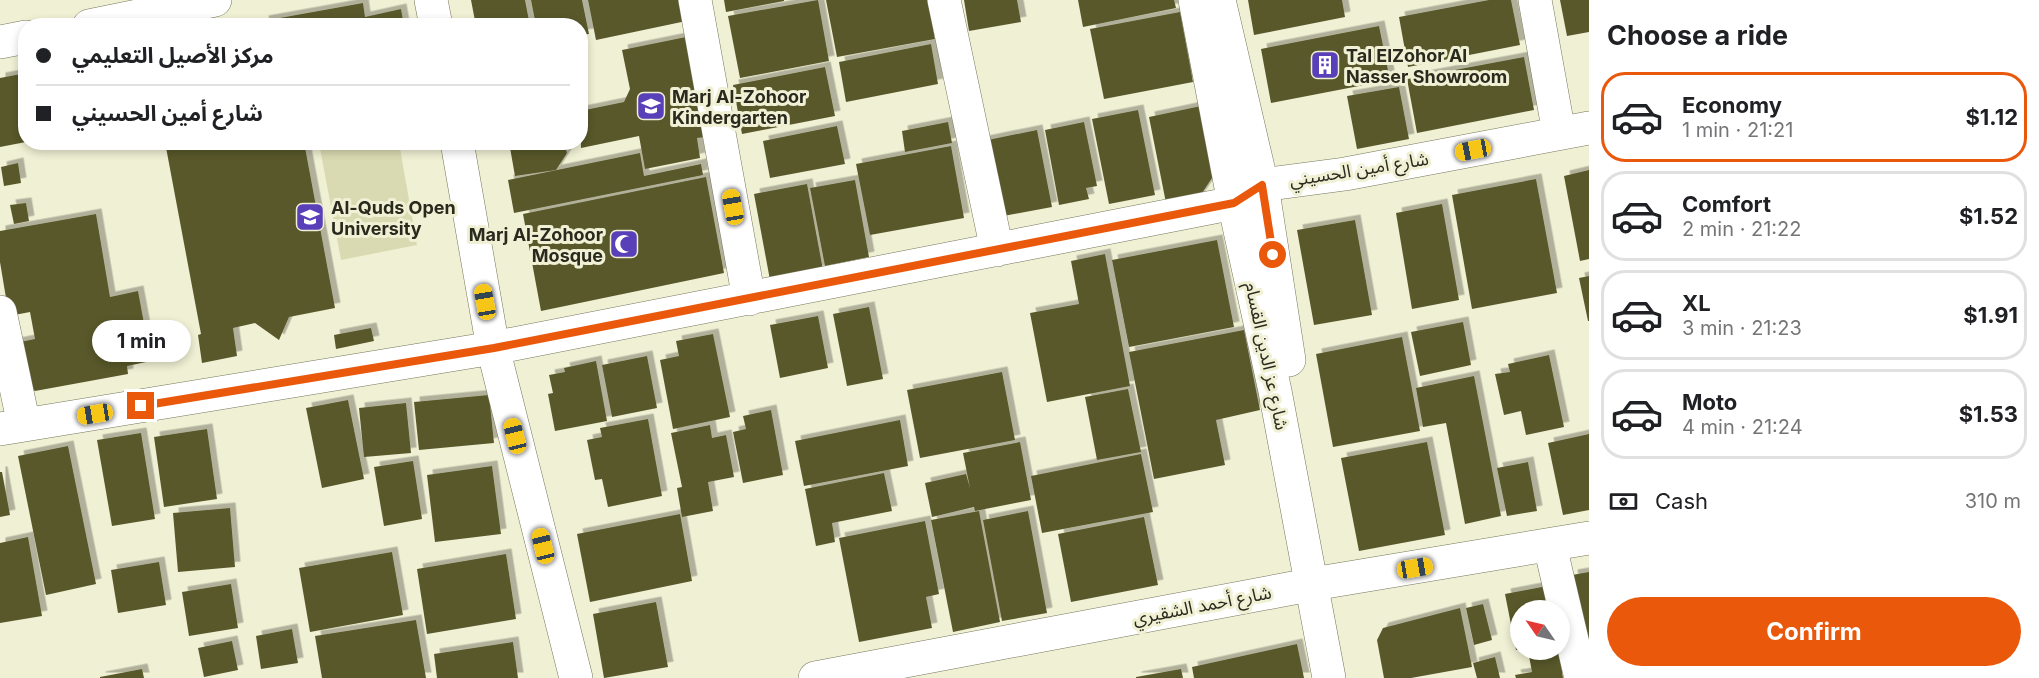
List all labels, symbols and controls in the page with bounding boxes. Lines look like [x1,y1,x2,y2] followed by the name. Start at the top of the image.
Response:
[1607,19,1788,52] text: Choose a ride
[72,42,273,68] text: مركز الأصيل التعليمي
[1346,45,1507,87] place label: Tal ElZohor Al Nasser Showroom
[1309,49,1341,81] building icon: Tal ElZohor Al Nasser Showroom
[672,86,806,128] place label: Marj Al-Zohoor Kindergarten
[635,90,667,122] school or university icon: Marj Al-Zohoor Kindergarten
[1610,90,1664,144] icon: car
[1682,92,1782,118] text: Economy
[72,100,263,126] text: شارع أمين الحسيني
[1965,104,2018,130] text: $1.12
[1682,118,1793,142] text: 1 min · 21:21
[1454,138,1492,162] car
[1288,147,1431,194] street label: شارع أمين الحسيني
[721,188,745,226] car
[1610,189,1664,243] icon: car
[1682,191,1771,217] text: Comfort
[331,197,456,239] place label: Al-Quds Open University
[294,201,326,233] school or university icon: Al-Quds Open University
[1959,203,2018,229] text: $1.52
[1682,217,1802,241] text: 2 min · 21:22
[469,224,603,266] place label: Marj Al-Zohoor Mosque
[608,228,640,260] mosque icon: Marj Al-Zohoor Mosque
[1259,241,1286,268] route start
[1237,280,1293,433] street label: شارع عز الدين القسام
[473,283,497,321] car
[1610,288,1664,342] icon: car
[1682,290,1711,316] text: XL
[1963,302,2018,328] text: $1.91
[1682,316,1802,340] text: 3 min · 21:23
[92,319,190,361] callout: 1 min
[117,329,166,353] text: 1 min
[1610,387,1664,441] icon: car
[1682,389,1737,415] text: Moto
[127,392,154,419] route end
[1959,401,2018,427] text: $1.53
[76,402,114,426] car
[1682,415,1803,439] text: 4 min · 21:24
[502,416,528,456] car
[1607,485,1640,518] icon: cash
[1655,488,1708,514] text: Cash
[1965,489,2021,513] text: 310 m
[530,526,556,566] car
[1396,556,1434,580] car
[1131,581,1274,633] street label: شارع أحمد الشقيري
[1607,597,2021,666] button: Confirm
[1510,600,1570,660] north arrow
[1510,600,1570,660] map controls

